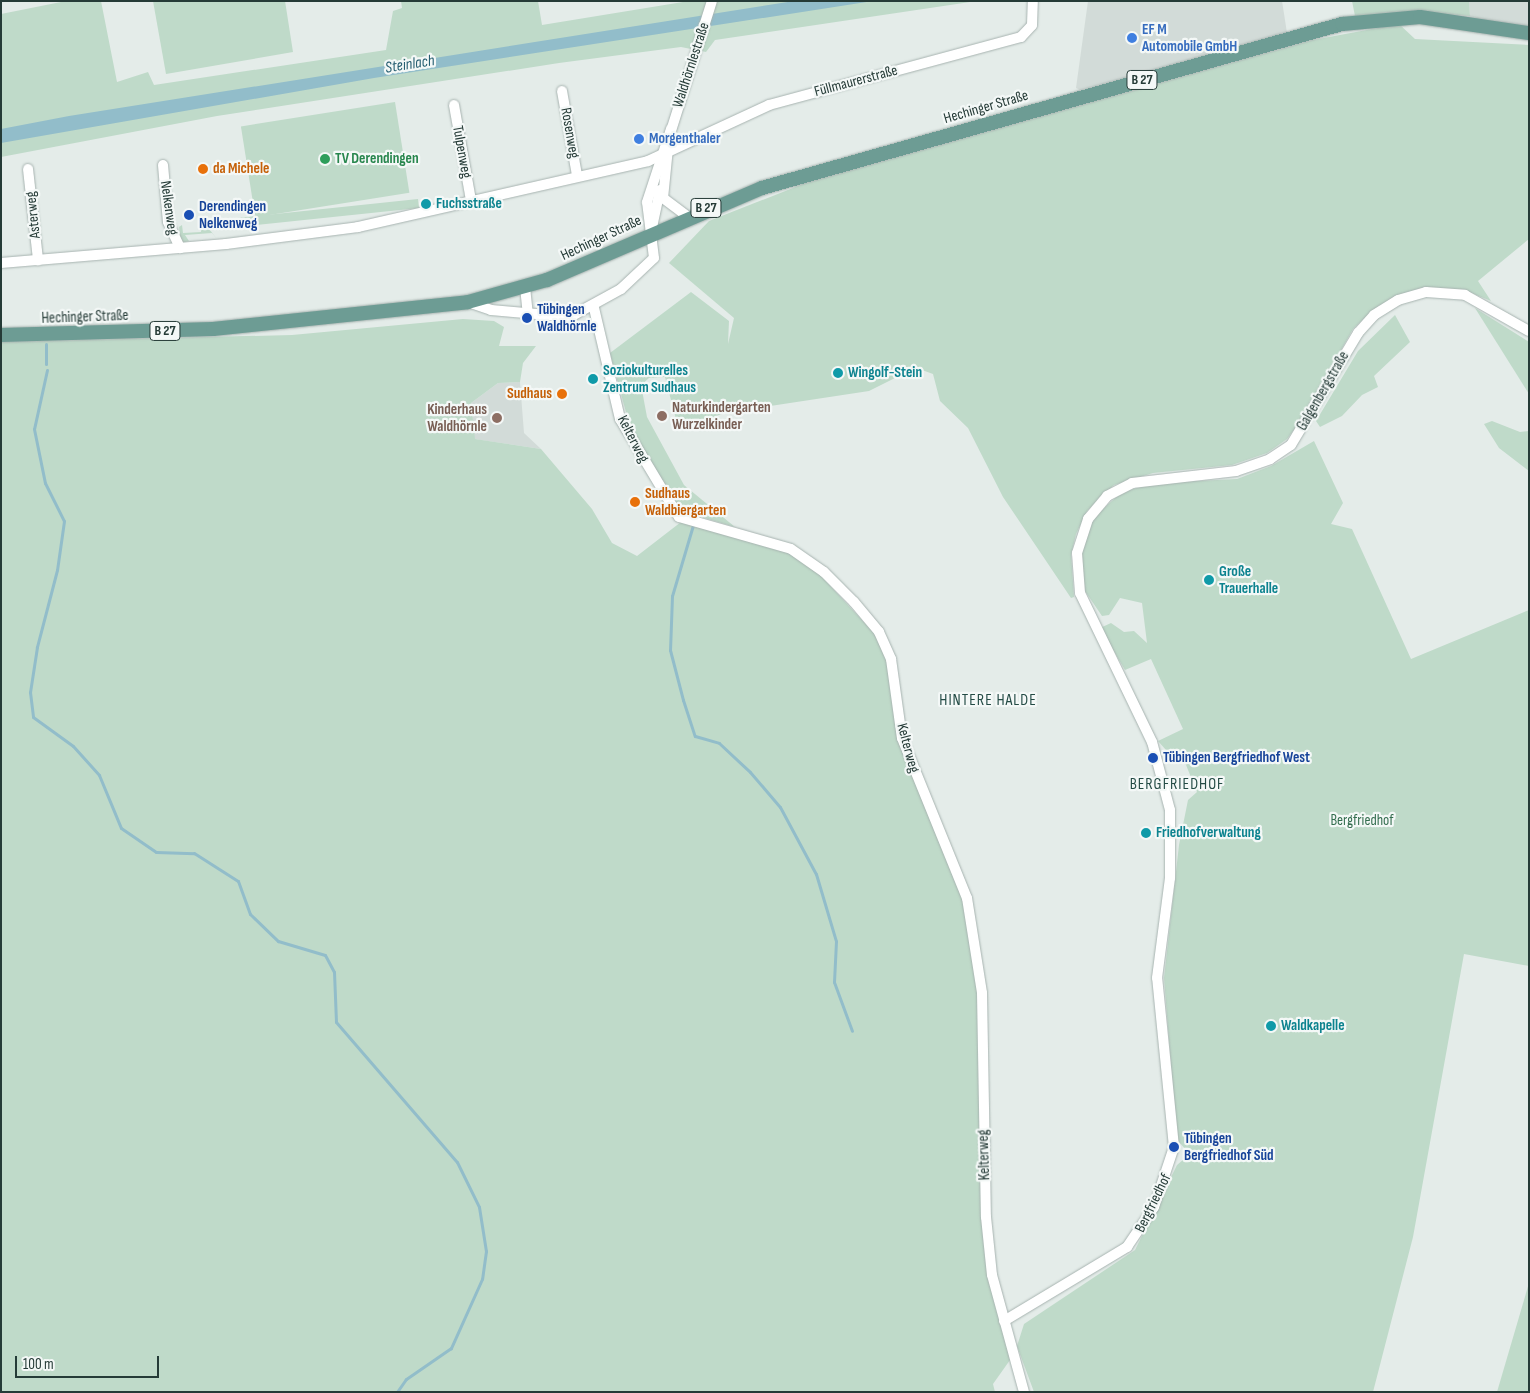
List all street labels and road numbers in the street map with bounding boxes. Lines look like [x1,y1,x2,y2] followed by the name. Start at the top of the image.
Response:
[669,20,713,110] street label: Waldhörnlestraße
[812,61,900,101] street label: Füllmaurerstraße
[1126,68,1158,92] road number: B 27
[942,86,1030,128] street label: Hechinger Straße
[557,106,583,160] street label: Rosenweg
[449,124,475,180] street label: Tulpenweg
[156,180,182,236] street label: Nelkenweg
[22,191,44,239] street label: Asterweg
[690,197,722,220] road number: B 27
[558,211,644,265] street label: Hechinger Straße
[41,306,129,328] street label: Hechinger Straße
[149,320,181,342] road number: B 27
[1293,348,1353,434] street label: Galgenbergstraße
[613,412,653,466] street label: Kelterweg
[893,721,923,775] street label: Kelterweg
[974,1129,994,1181] street label: Kelterweg
[1131,1171,1175,1235] street label: Bergfriedhof

